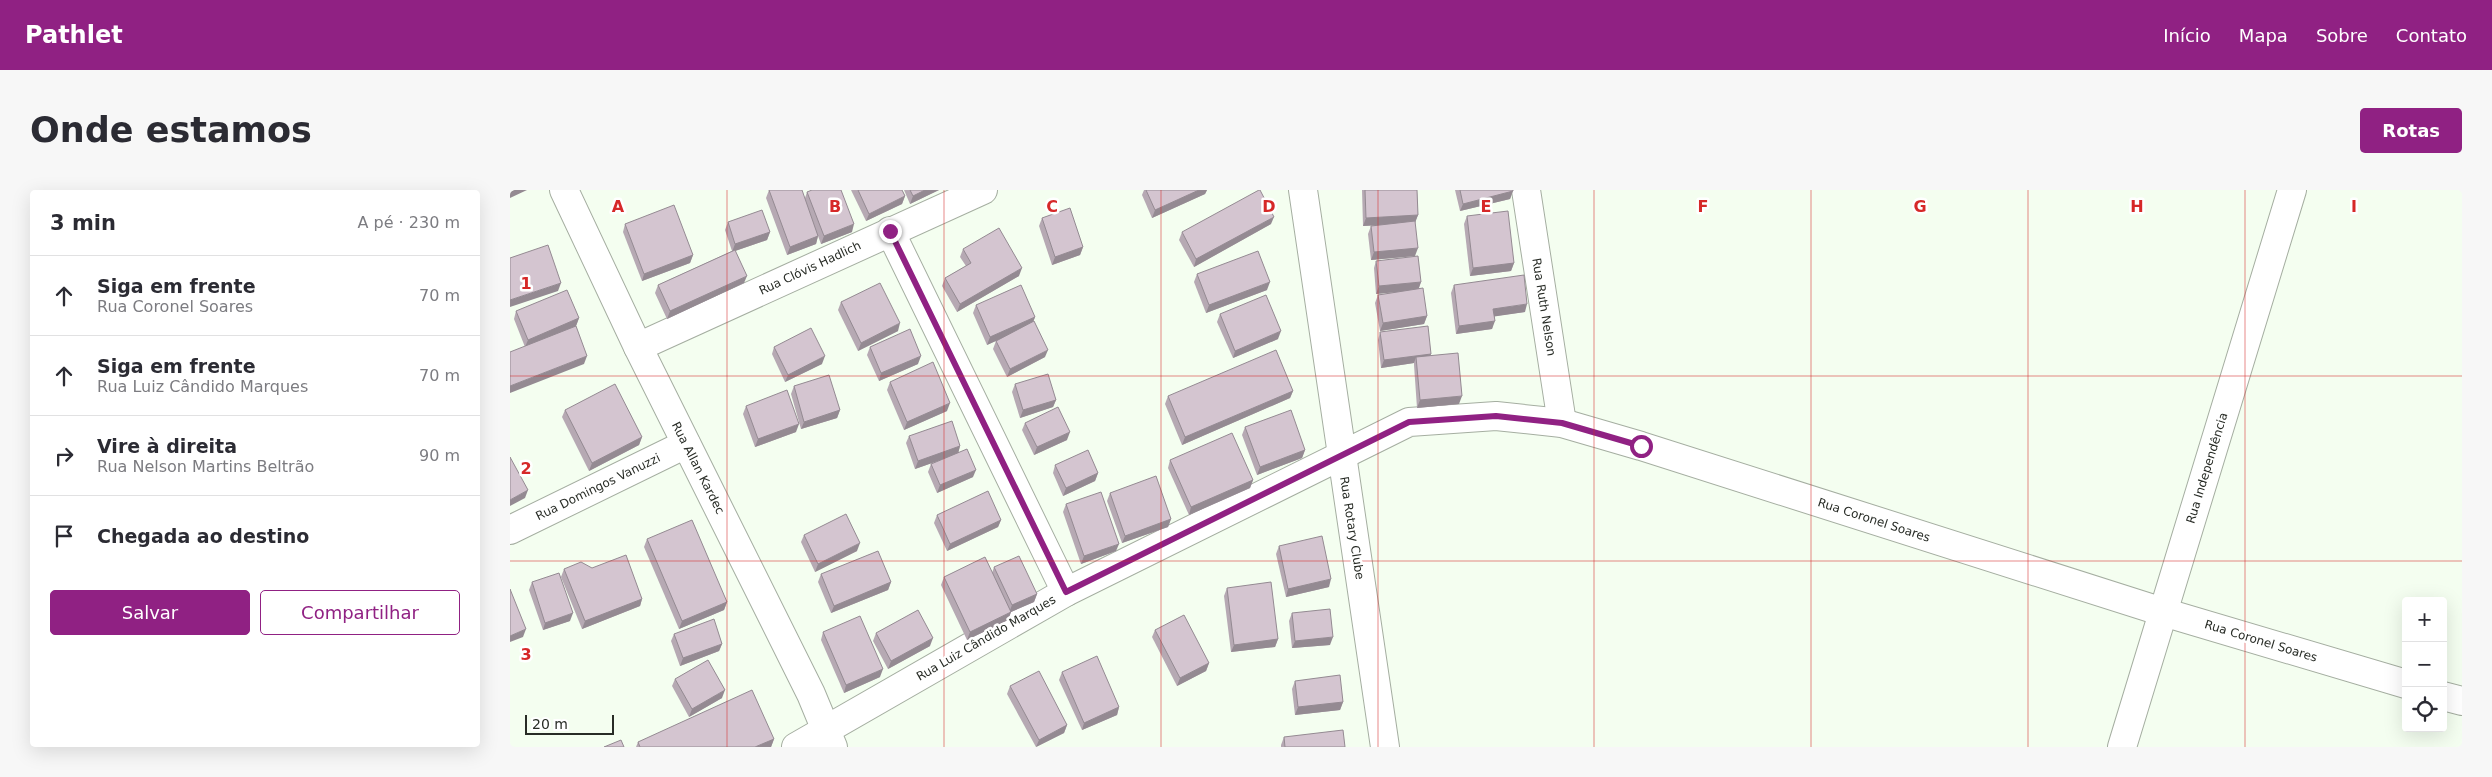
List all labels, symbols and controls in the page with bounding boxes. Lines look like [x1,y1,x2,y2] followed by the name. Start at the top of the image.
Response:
[25,21,123,49] text: Pathlet
[2163,25,2211,46] text: Início
[2239,25,2288,46] text: Mapa
[2316,25,2368,46] text: Sobre
[2396,25,2467,46] text: Contato
[2360,108,2462,153] button: Rotas
[30,110,312,150] text: Onde estamos
[612,197,625,216] text: A
[829,197,841,216] text: B
[1046,197,1058,216] text: C
[1262,197,1276,216] text: D
[1481,197,1491,216] text: E
[1698,197,1708,216] text: F
[1913,197,1927,216] text: G
[2130,197,2144,216] text: H
[2351,197,2357,216] text: I
[50,211,116,235] text: 3 min
[358,213,460,232] text: A pé · 230 m
[879,220,902,243] route end
[757,238,863,298] street label: Rua Clóvis Hadlich
[1529,257,1559,357] street label: Rua Ruth Nelson
[520,274,532,293] text: 1
[97,275,256,297] text: Siga em frente
[50,282,78,310] icon: ahead
[419,286,460,305] text: 70 m
[97,297,253,316] text: Rua Coronel Soares
[97,355,256,377] text: Siga em frente
[50,362,78,390] icon: ahead
[419,366,460,385] text: 70 m
[97,377,308,396] text: Rua Luiz Cândido Marques
[2183,411,2231,525] street label: Rua Independência
[669,420,727,516] street label: Rua Allan Kardec
[97,435,237,457] text: Vire à direita
[1630,435,1653,458] route start
[50,442,78,470] icon: right
[419,446,460,465] text: 90 m
[534,451,662,523] street label: Rua Domingos Vanuzzi
[97,457,314,476] text: Rua Nelson Martins Beltrão
[520,459,532,478] text: 2
[1337,476,1367,580] street label: Rua Rotary Clube
[1816,495,1932,545] street label: Rua Coronel Soares
[50,522,78,550] icon: arrive
[97,525,309,547] text: Chegada ao destino
[50,590,250,635] button: Salvar
[260,590,460,635] button: Compartilhar
[914,592,1058,684] street label: Rua Luiz Cândido Marques
[2402,597,2447,732] map controls
[2402,597,2447,642] button: +
[2203,617,2319,665] street label: Rua Coronel Soares
[2402,642,2447,687] button: −
[520,645,532,664] text: 3
[2402,687,2447,732] button: locate
[525,712,614,735] scale bar
[532,716,568,732] text: 20 m

